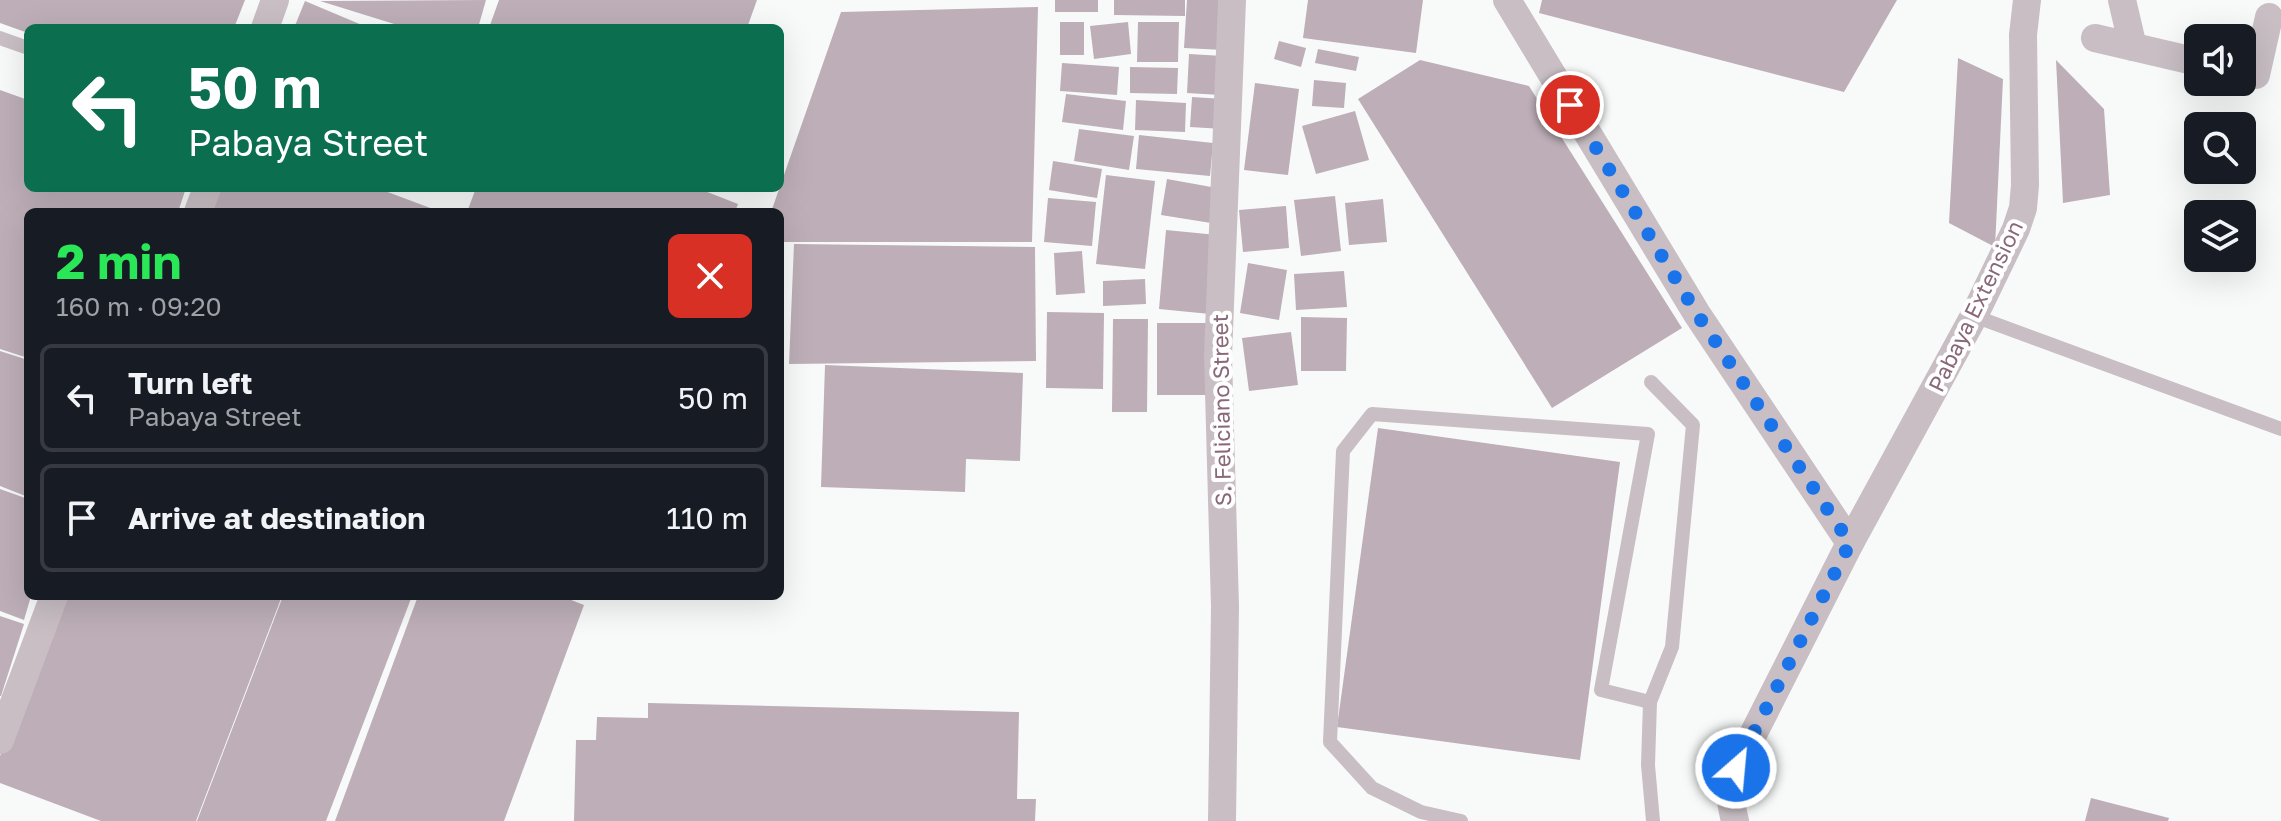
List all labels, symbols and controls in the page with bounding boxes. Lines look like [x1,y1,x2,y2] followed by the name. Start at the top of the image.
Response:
[2184,24,2256,272] map controls
[2184,24,2256,96] button: sound
[188,53,322,120] text: 50 m
[56,56,160,160] icon: left
[1536,71,1604,139] pin
[1548,83,1592,127] icon: arrive
[2184,112,2256,184] button: search
[188,121,428,164] text: Pabaya Street
[2184,200,2256,272] button: layers
[1922,216,2028,396] street label: Pabaya Extension
[56,232,181,290] text: 2 min
[668,234,752,318] button: close
[56,291,222,322] text: 160 m · 09:20
[1206,314,1236,506] street label: S. Feliciano Street
[128,365,253,401] text: Turn left
[60,376,104,420] icon: left
[678,380,748,416] text: 50 m
[128,401,302,432] text: Pabaya Street
[60,496,104,540] icon: arrive
[128,500,425,536] text: Arrive at destination
[666,500,748,536] text: 110 m
[1694,726,1778,810] position arrow

